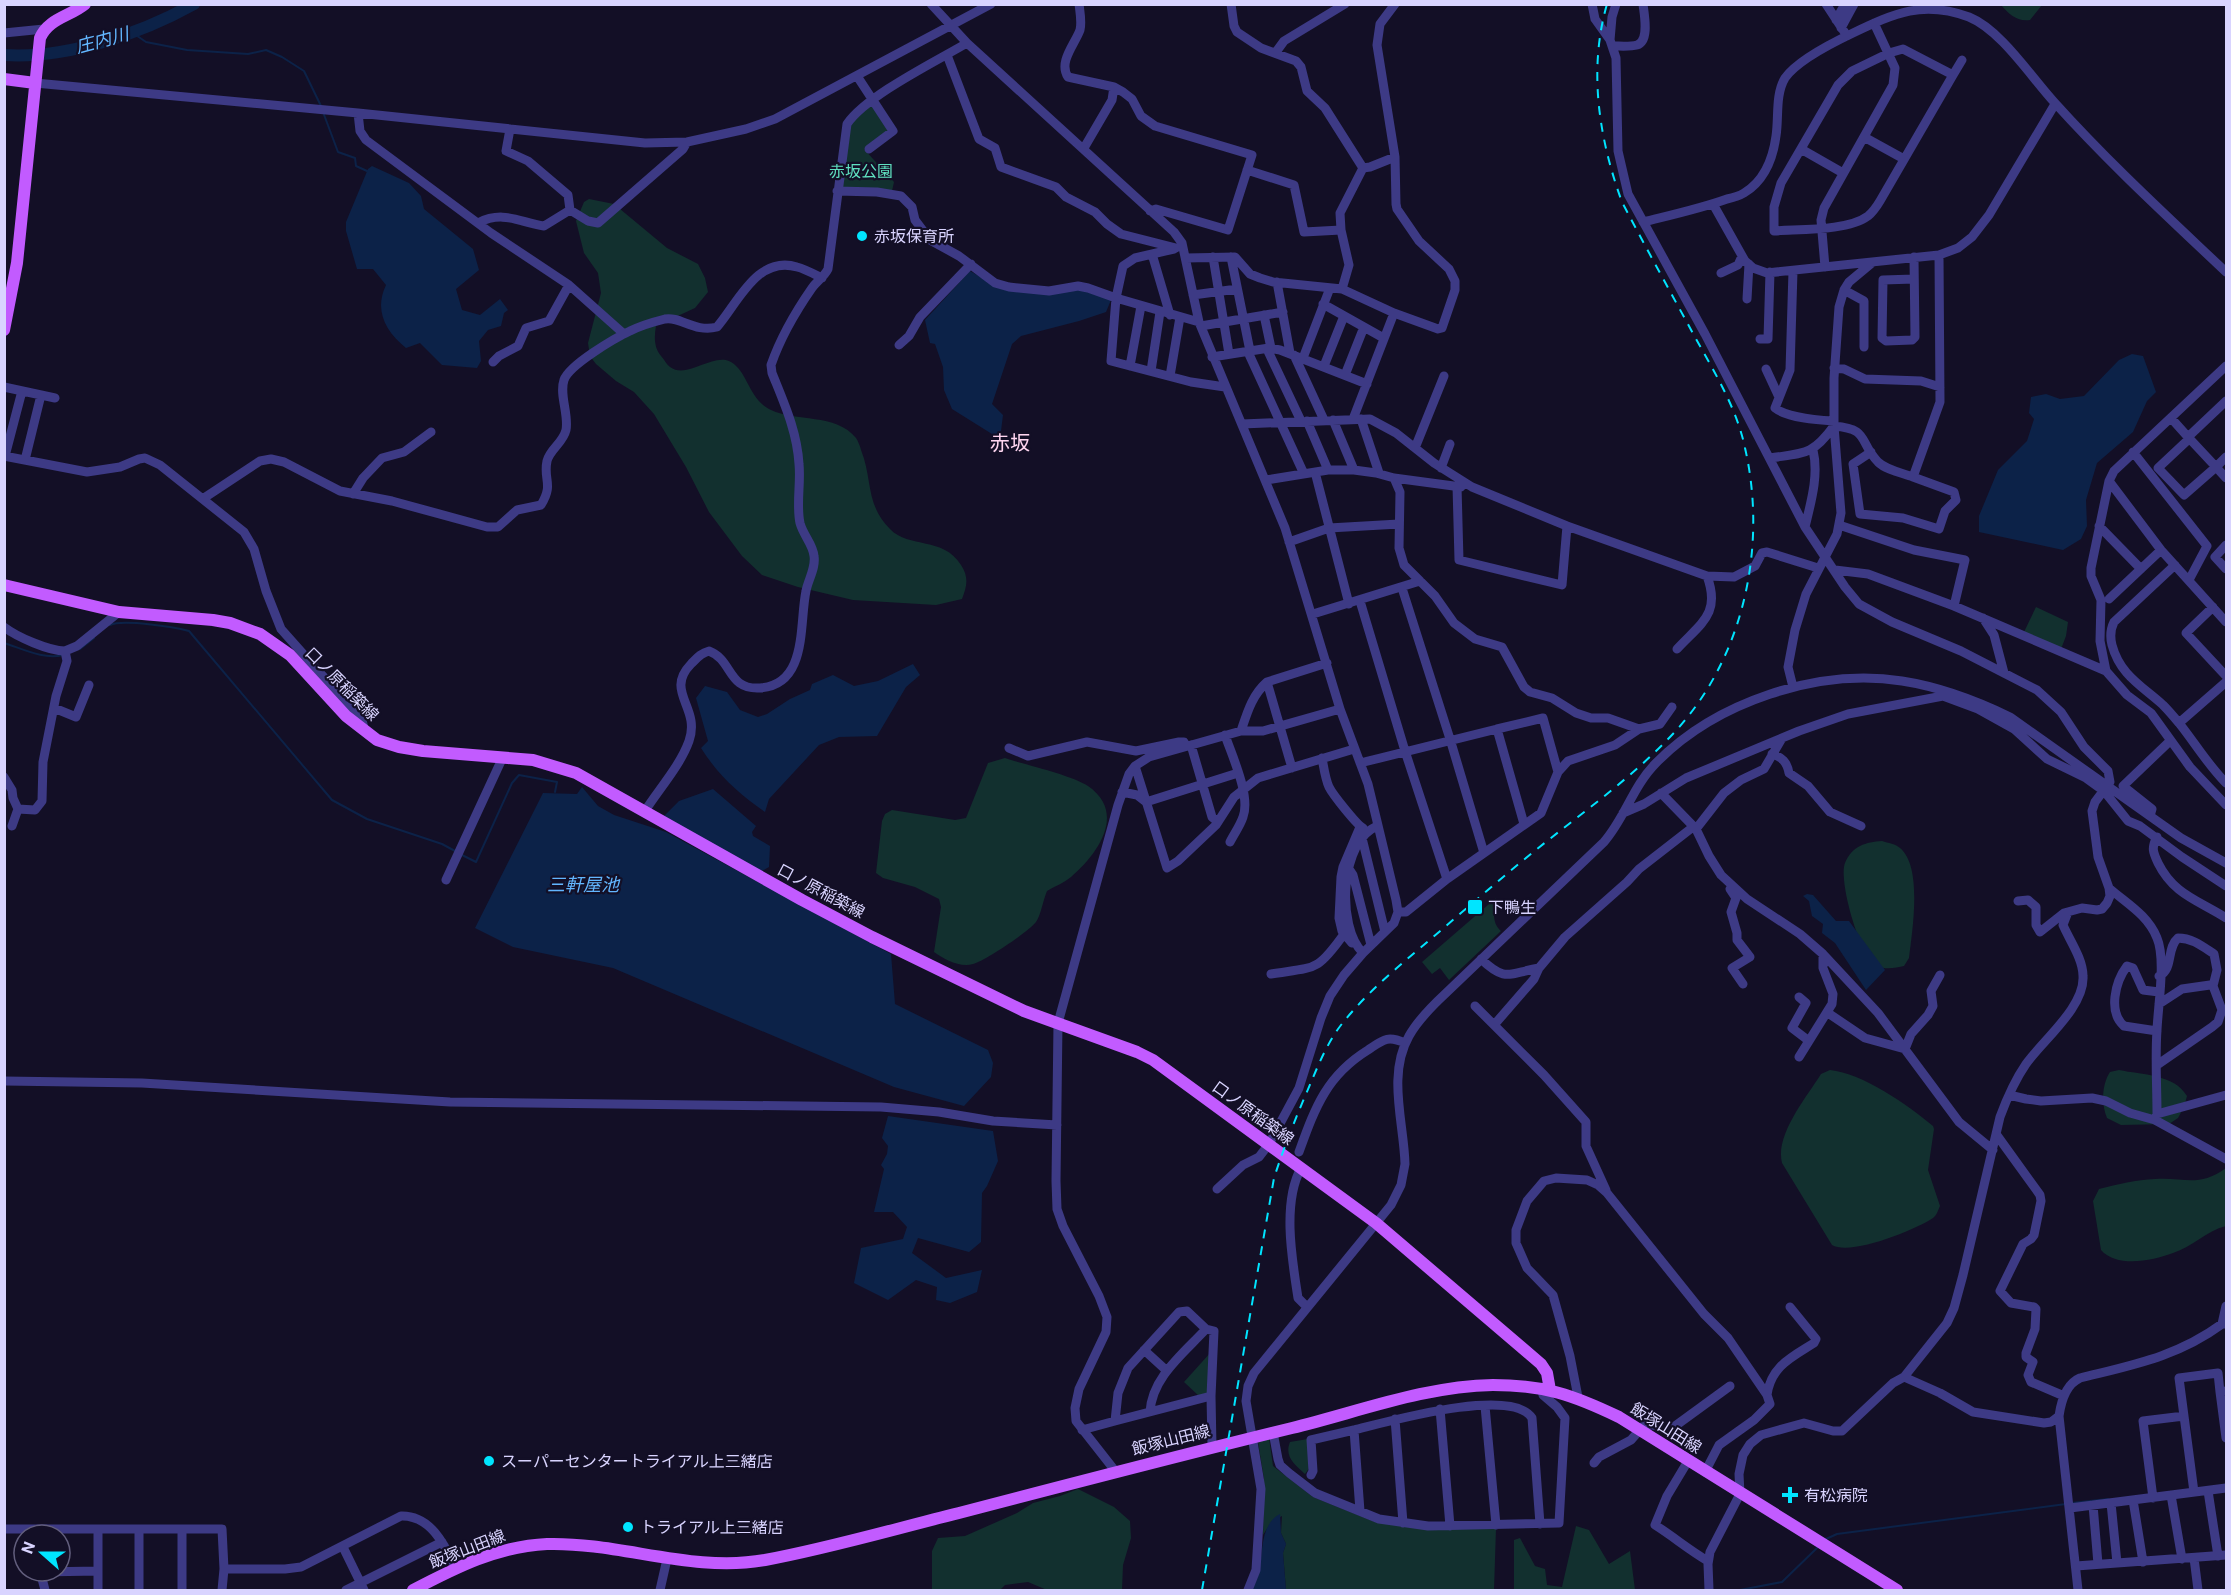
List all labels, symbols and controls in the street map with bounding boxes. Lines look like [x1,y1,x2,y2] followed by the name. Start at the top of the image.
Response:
[73,22,133,57] water label: 庄内川
[829,162,893,181] park label: 赤坂公園
[874,227,954,246] place label: 赤坂保育所
[855,229,869,243] marker: 赤坂保育所
[990,431,1030,455] district label: 赤坂
[301,643,383,725] street label: 口ノ原稲築線
[774,860,868,922] street label: 口ノ原稲築線
[547,874,621,895] water label: 三軒屋池
[1466,898,1484,916] marker: 下鴨生
[1488,898,1536,917] place label: 下鴨生
[1209,1077,1297,1149] street label: 口ノ原稲築線
[1627,1399,1705,1457] street label: 飯塚山田線
[1130,1421,1212,1459] street label: 飯塚山田線
[501,1452,773,1471] place label: スーパーセンタートライアル上三緒店
[482,1454,496,1468] marker: スーパーセンタートライアル上三緒店
[1781,1486,1799,1504] marker: 有松病院
[1804,1486,1868,1505] place label: 有松病院
[640,1518,784,1537] place label: トライアル上三緒店
[621,1520,635,1534] marker: トライアル上三緒店
[12,1523,72,1583] north arrow
[426,1526,508,1572] street label: 飯塚山田線
[18,1539,39,1556] text: N

